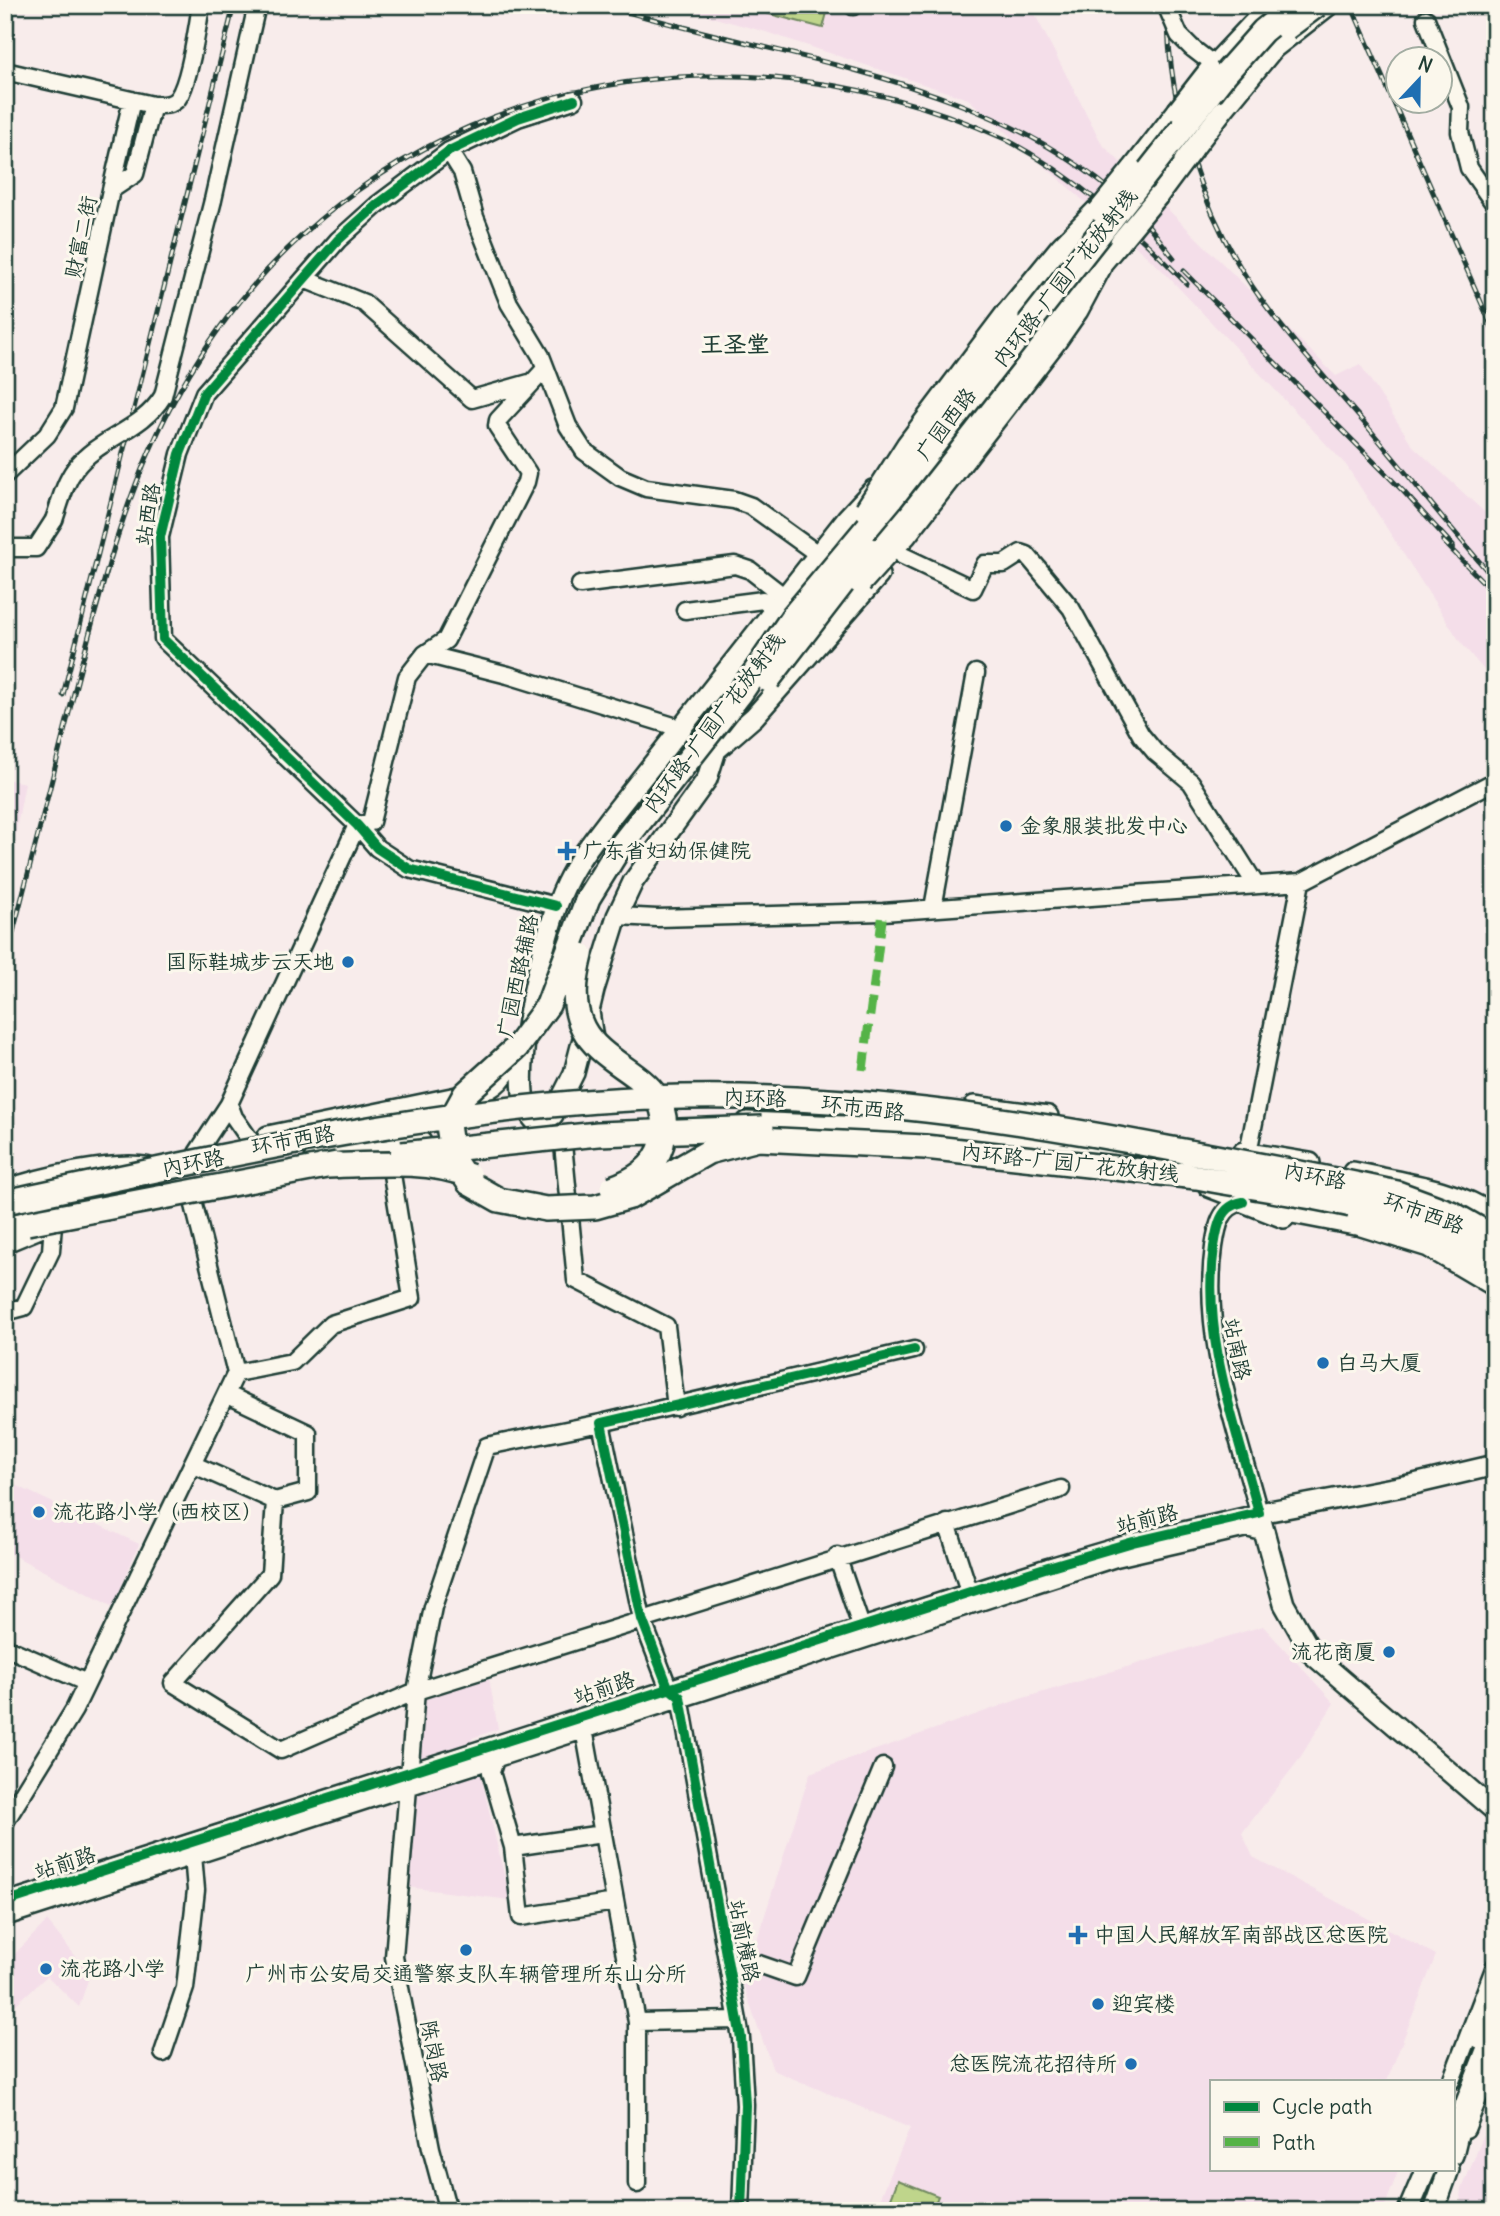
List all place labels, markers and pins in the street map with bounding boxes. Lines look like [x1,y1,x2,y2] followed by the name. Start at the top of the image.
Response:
[1020,812,1188,839] place label: 金象服装批发中心
[998,818,1014,834] marker: 金象服装批发中心
[583,837,751,864] place label: 广东省妇幼保健院
[557,841,577,861] marker: 广东省妇幼保健院
[166,948,334,975] place label: 国际鞋城步云天地
[340,954,356,970] marker: 国际鞋城步云天地
[1337,1349,1421,1376] place label: 白马大厦
[1315,1355,1331,1371] marker: 白马大厦
[53,1498,263,1525] place label: 流花路小学（西校区）
[31,1504,47,1520] marker: 流花路小学（西校区）
[1291,1638,1375,1665] place label: 流花商厦
[1381,1644,1397,1660] marker: 流花商厦
[1094,1921,1388,1948] place label: 中国人民解放军南部战区总医院
[1068,1925,1088,1945] marker: 中国人民解放军南部战区总医院
[458,1942,474,1958] marker: 广州市公安局交通警察支队车辆管理所东山分所
[60,1955,165,1982] place label: 流花路小学
[246,1960,687,1987] place label: 广州市公安局交通警察支队车辆管理所东山分所
[38,1961,54,1977] marker: 流花路小学
[1112,1990,1175,2017] place label: 迎宾楼
[1090,1996,1106,2012] marker: 迎宾楼
[949,2050,1117,2077] place label: 总医院流花招待所
[1123,2056,1139,2072] marker: 总医院流花招待所

